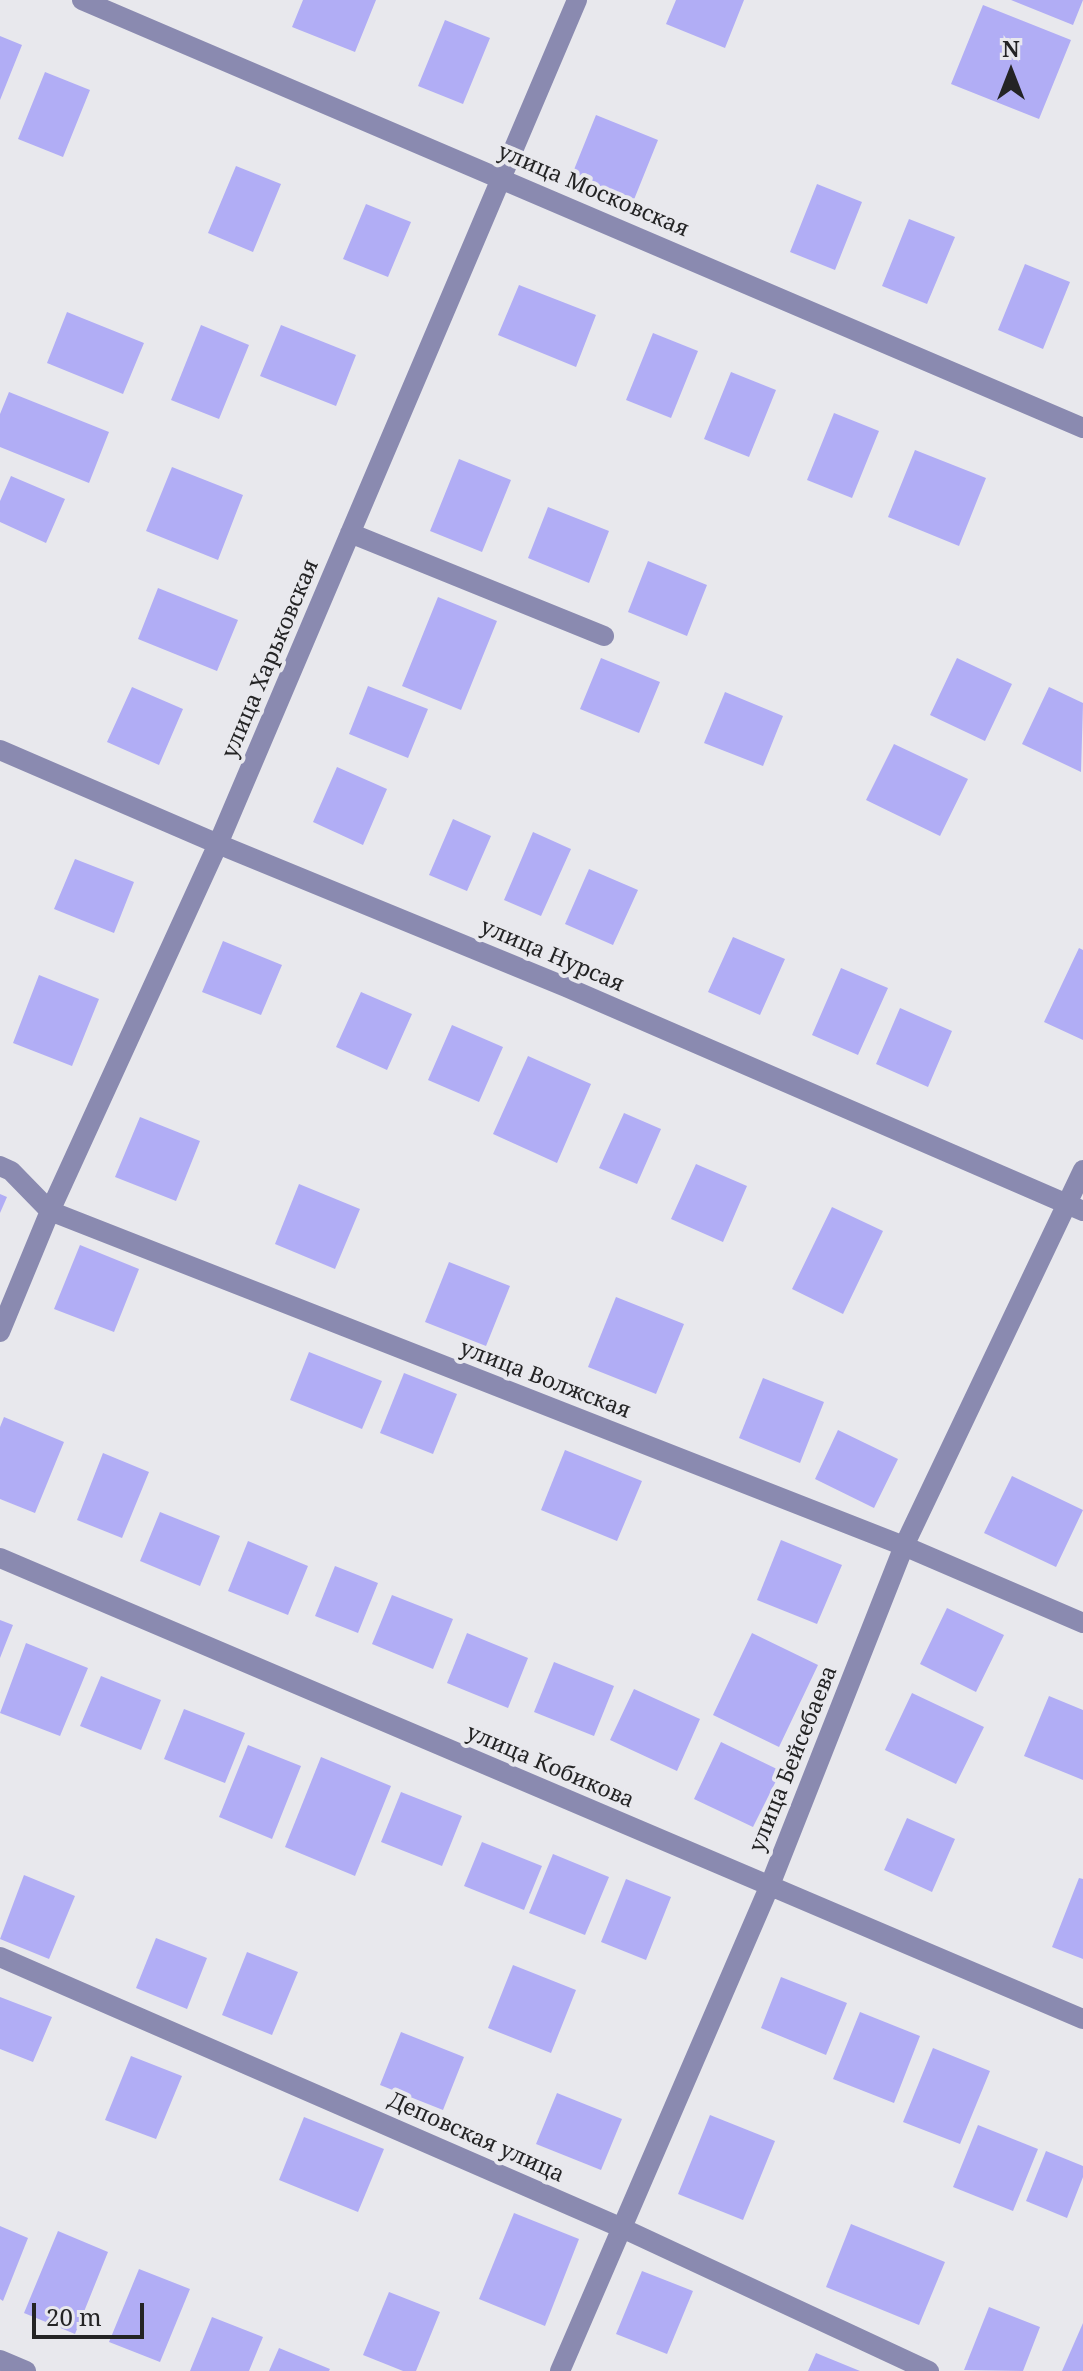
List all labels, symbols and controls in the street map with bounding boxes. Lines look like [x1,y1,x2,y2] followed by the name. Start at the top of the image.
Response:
[971,32,1051,112] north arrow
[1002,33,1020,63] text: N
[493,139,693,243] street label: улица Московская
[217,556,325,762] street label: улица Харьковская
[476,914,628,998] street label: улица Нурсая
[456,1335,634,1425] street label: улица Волжская
[745,1662,843,1856] street label: улица Бейсебаева
[462,1720,638,1814] street label: улица Кобикова
[384,2087,568,2189] street label: Деповская улица
[36,2287,148,2337] scale bar
[46,2300,102,2333] text: 20 m

